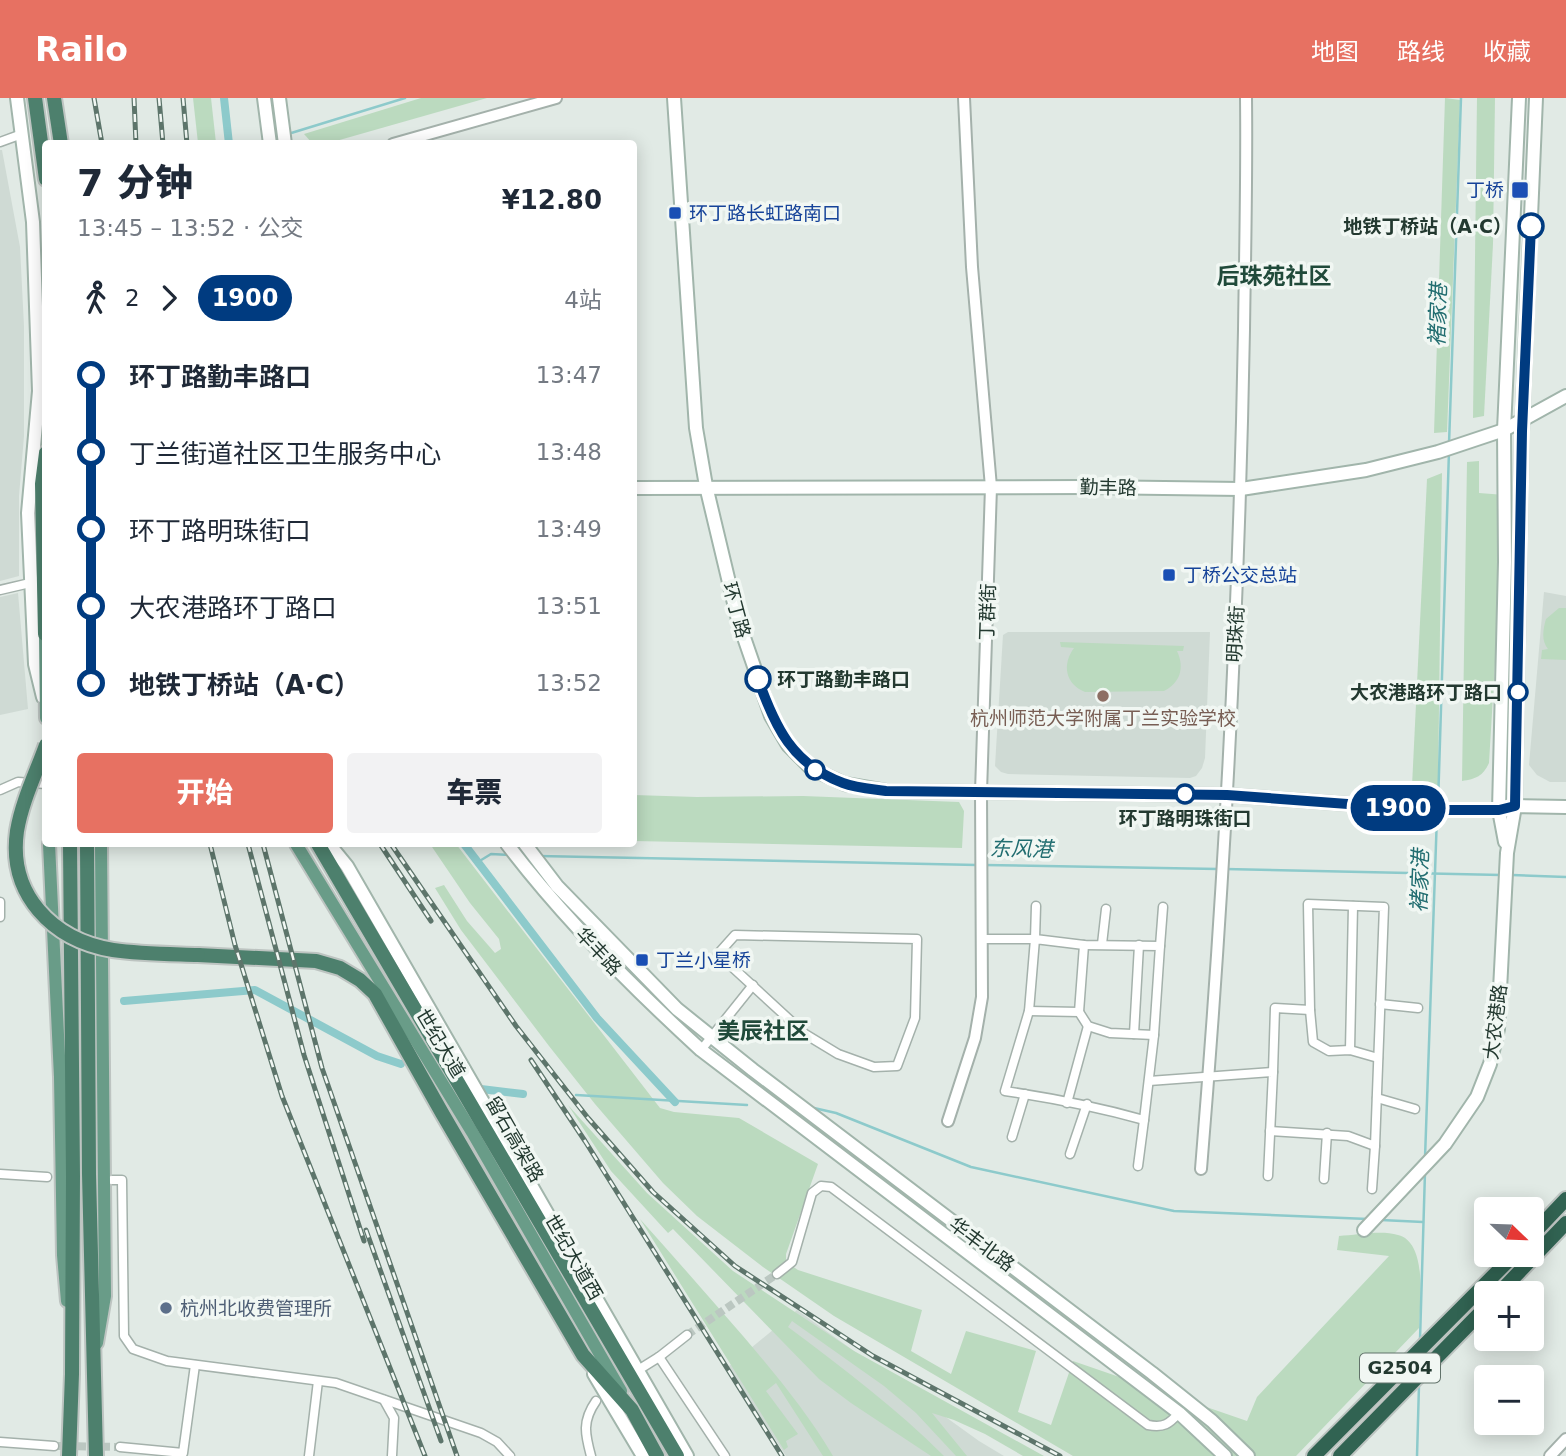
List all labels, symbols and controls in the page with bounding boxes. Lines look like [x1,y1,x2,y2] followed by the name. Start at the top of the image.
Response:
[35,30,128,69] text: Railo
[1311,38,1359,66] text: 地图
[1397,38,1445,66] text: 路线
[1483,38,1531,66] text: 收藏
[77,161,193,205] text: 7 分钟
[1466,179,1504,201] place label: 丁桥
[1510,180,1530,200] marker: 丁桥
[502,185,602,215] text: ¥12.80
[689,202,841,224] place label: 环丁路长虹路南口
[667,205,683,221] marker: 环丁路长虹路南口
[1518,213,1544,239] marker: 地铁丁桥站（A·C）
[77,215,304,241] text: 13:45 – 13:52 · 公交
[1343,215,1512,237] place label: 地铁丁桥站（A·C）
[1217,263,1332,289] district label: 后珠苑社区
[77,279,115,317] icon: walk
[150,279,188,317] icon: forward
[1425,280,1451,347] water label: 褚家港
[212,284,278,312] text: 1900
[125,285,140,311] text: 2
[564,287,602,313] text: 4站
[129,362,311,392] text: 环丁路勤丰路口
[536,362,602,388] text: 13:47
[129,439,441,469] text: 丁兰街道社区卫生服务中心
[536,439,602,465] text: 13:48
[1079,476,1137,498] street label: 勤丰路
[129,516,311,546] text: 环丁路明珠街口
[536,516,602,542] text: 13:49
[1183,564,1297,586] place label: 丁桥公交总站
[1161,567,1177,583] marker: 丁桥公交总站
[719,580,755,640] street label: 环丁路
[975,583,999,641] street label: 丁群街
[129,593,337,623] text: 大农港路环丁路口
[536,593,602,619] text: 13:51
[1223,605,1247,663] street label: 明珠街
[745,666,771,692] marker: 环丁路勤丰路口
[777,668,910,690] place label: 环丁路勤丰路口
[129,670,360,700] text: 地铁丁桥站（A·C）
[536,670,602,696] text: 13:52
[1350,681,1502,703] place label: 大农港路环丁路口
[1508,682,1528,702] marker: 大农港路环丁路口
[1095,688,1111,704] marker: 杭州师范大学附属丁兰实验学校
[970,707,1236,729] place label: 杭州师范大学附属丁兰实验学校
[77,753,333,833] button: 开始
[347,753,602,833] button: 车票
[805,760,825,780] unlabelled marker
[1175,784,1195,804] marker: 环丁路明珠街口
[1349,785,1447,831] line badge: 1900
[1365,794,1431,822] text: 1900
[1118,807,1252,829] place label: 环丁路明珠街口
[989,836,1056,862] water label: 东风港
[1407,846,1433,913] water label: 褚家港
[572,923,626,979] street label: 华丰路
[656,949,751,971] place label: 丁兰小星桥
[634,952,650,968] marker: 丁兰小星桥
[1479,983,1511,1061] street label: 大农港路
[412,1005,470,1081] street label: 世纪大道
[717,1018,809,1044] district label: 美辰社区
[482,1092,548,1186] street label: 留石高架路
[1474,1197,1544,1267] north arrow
[1474,1197,1544,1435] map controls
[541,1210,607,1304] street label: 世纪大道西
[945,1212,1019,1276] street label: 华丰北路
[1474,1281,1544,1351] button: +
[180,1297,332,1319] place label: 杭州北收费管理所
[158,1300,174,1316] marker: 杭州北收费管理所
[1360,1353,1440,1382] road number: G2504
[1474,1365,1544,1435] button: −

